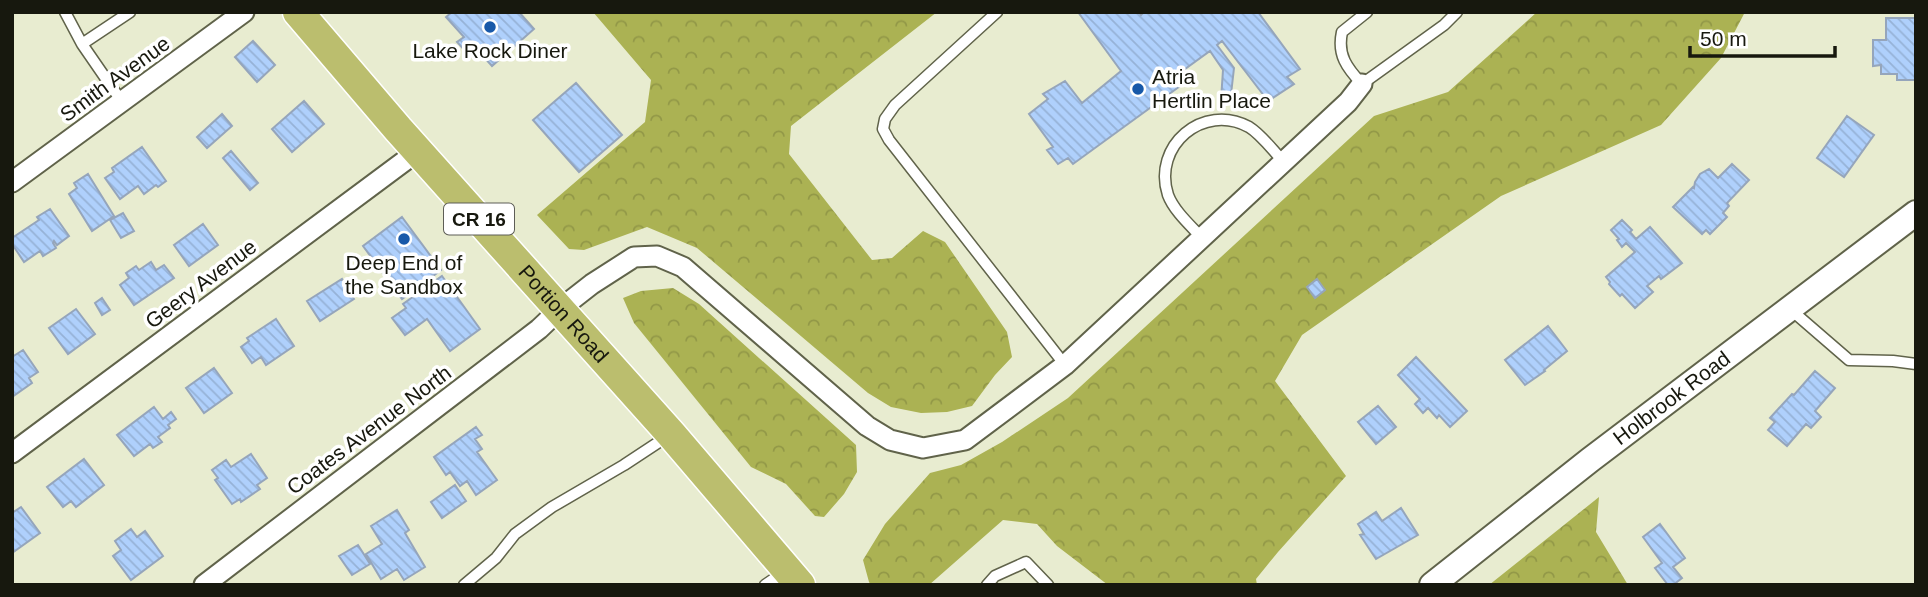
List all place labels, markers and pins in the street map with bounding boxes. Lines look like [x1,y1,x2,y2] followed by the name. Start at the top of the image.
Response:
[482,19,498,35] marker: Lake Rock Diner
[412,39,568,62] place label: Lake Rock Diner
[1152,65,1271,112] place label: Atria Hertlin Place
[1130,81,1146,97] marker: Atria Hertlin Place
[396,231,412,247] marker: Deep End of the Sandbox
[345,251,463,298] place label: Deep End of the Sandbox

